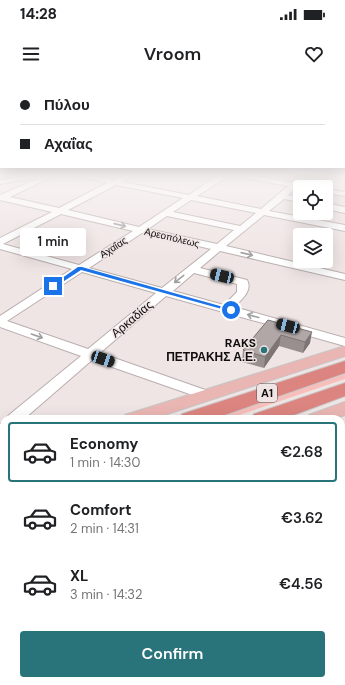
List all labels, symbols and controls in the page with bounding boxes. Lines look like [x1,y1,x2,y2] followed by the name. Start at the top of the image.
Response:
[20,4,57,24] text: 14:28
[144,42,201,66] text: Vroom
[20,43,42,65] icon: menu
[303,43,325,65] icon: heart
[44,95,90,115] text: Πύλου
[44,134,93,154] text: Αχαΐας
[293,180,333,268] map controls
[293,180,333,220] button: locate
[113,222,126,230] one-way arrow
[143,225,201,250] street label: Αρεοπόλεως
[20,228,86,256] callout: 1 min
[293,228,333,268] button: layers
[37,233,69,250] text: 1 min
[97,234,130,261] street label: Αχαΐας
[240,251,253,259] one-way arrow
[209,267,235,285] car
[174,275,185,284] one-way arrow
[44,277,62,295] route end
[108,297,156,341] street label: Αρκαδίας
[222,301,240,319] route start
[247,312,260,320] one-way arrow
[275,317,301,335] car
[30,333,42,341] one-way arrow
[166,335,256,365] place label: RAKS ΠΕΤΡΑΚΗΣ Α.Ε.
[259,345,269,355] marker: RAKS ΠΕΤΡΑΚΗΣ Α.Ε.
[90,349,116,369] car
[257,384,277,402] road number: Α1
[22,434,58,470] icon: car
[70,434,138,454] text: Economy
[281,442,323,462] text: €2.68
[70,454,140,471] text: 1 min · 14:30
[22,500,58,536] icon: car
[70,500,131,520] text: Comfort
[281,508,323,528] text: €3.62
[70,520,139,537] text: 2 min · 14:31
[22,566,58,602] icon: car
[70,566,88,586] text: XL
[279,574,323,594] text: €4.56
[70,586,143,603] text: 3 min · 14:32
[20,631,325,677] button: Confirm

